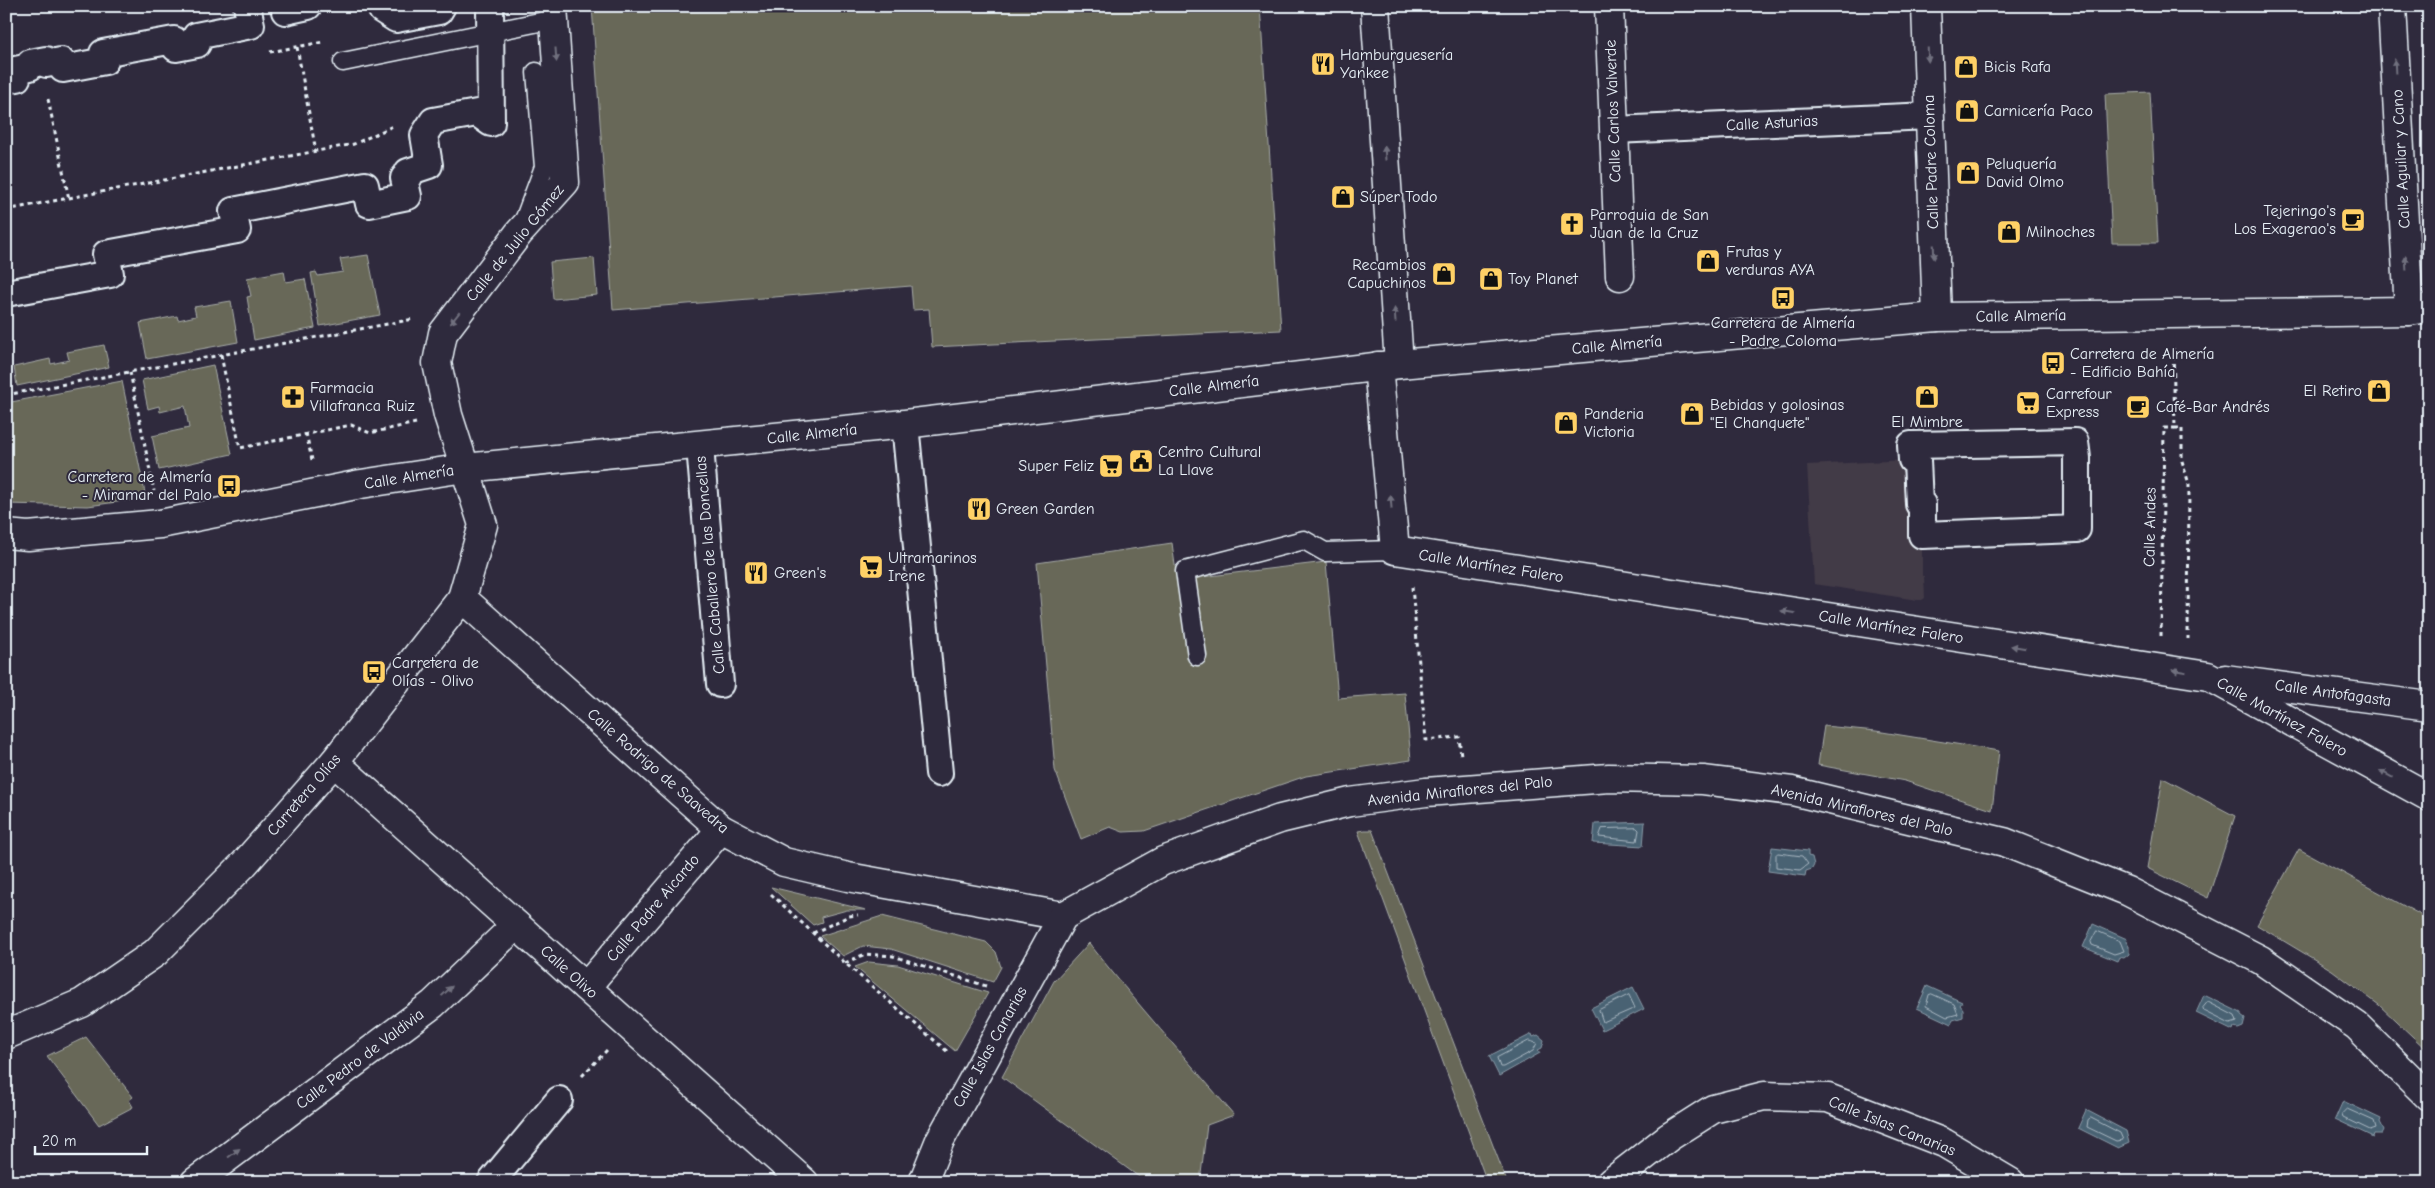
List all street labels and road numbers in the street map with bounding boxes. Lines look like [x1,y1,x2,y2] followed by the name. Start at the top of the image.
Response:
[1602,39,1624,183] street label: Calle Carlos Valverde
[2388,89,2414,229] street label: Calle Aguilar y Cano
[1920,94,1942,230] street label: Calle Padre Coloma
[1726,112,1819,134] street label: Calle Asturias
[462,181,568,305] street label: Calle de Julio Gómez
[1975,306,2067,326] street label: Calle Almería
[1571,332,1663,358] street label: Calle Almería
[1168,372,1260,400] street label: Calle Almería
[766,420,858,448] street label: Calle Almería
[691,455,729,675] street label: Calle Caballero de las Doncellas
[363,461,455,493] street label: Calle Almería
[2140,487,2160,567] street label: Calle Andes
[1417,546,1565,586] street label: Calle Martínez Falero
[1817,607,1965,647] street label: Calle Martínez Falero
[2214,674,2350,760] street label: Calle Martínez Falero
[2274,676,2392,710] street label: Calle Antofagasta
[584,705,732,837] street label: Calle Rodrigo de Saavedra
[264,750,345,840] street label: Carretera Olías
[1367,772,1553,810] street label: Avenida Miraflores del Palo
[1769,780,1955,840] street label: Avenida Miraflores del Palo
[603,851,703,965] street label: Calle Padre Aicardo
[537,942,601,1002] street label: Calle Olivo
[949,983,1031,1110] street label: Calle Islas Canarias
[293,1005,427,1113] street label: Calle Pedro de Valdivia
[1826,1092,1958,1160] street label: Calle Islas Canarias

